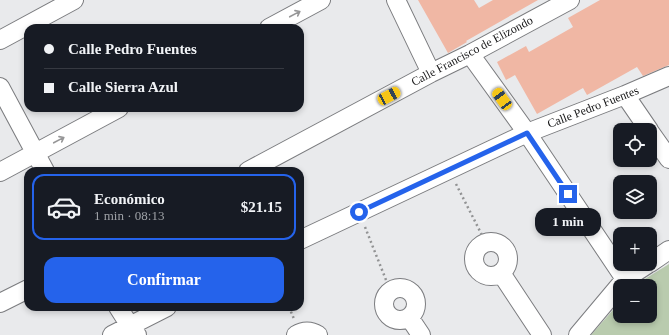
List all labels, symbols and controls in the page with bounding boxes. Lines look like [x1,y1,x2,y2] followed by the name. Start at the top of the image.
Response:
[289,10,301,17] one-way arrow
[409,13,535,89] street label: Calle Francisco de Elizondo
[68,41,197,57] text: Calle Pedro Fuentes
[68,79,178,95] text: Calle Sierra Azul
[545,83,641,131] street label: Calle Pedro Fuentes
[376,85,402,107] car
[490,86,514,112] car
[613,123,657,323] map controls
[613,123,657,167] button: locate
[53,136,65,143] one-way arrow
[613,175,657,219] button: layers
[559,185,577,203] route end
[46,189,82,225] icon: car
[94,191,165,207] text: Económico
[241,199,282,215] text: $21.15
[350,203,368,221] route start
[94,208,164,223] text: 1 min · 08:13
[535,208,601,236] callout: 1 min
[552,214,584,229] text: 1 min
[613,227,657,271] button: +
[44,257,284,303] button: Confirmar
[613,279,657,323] button: −

